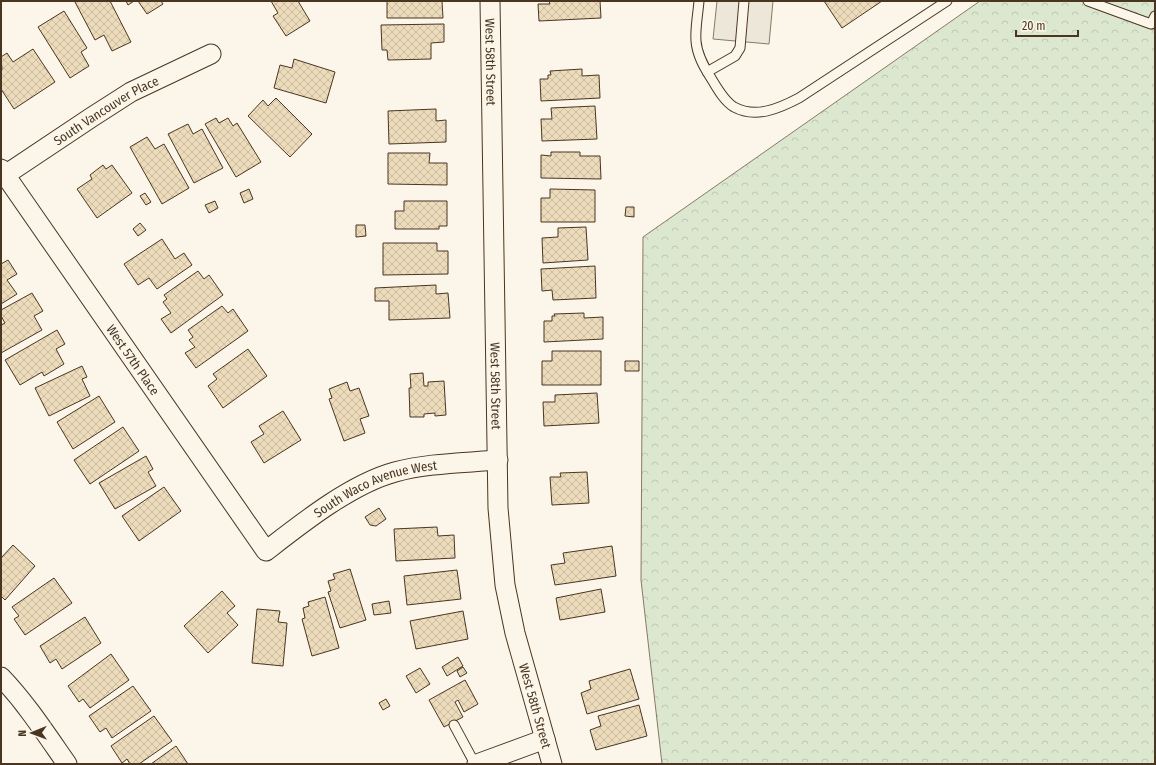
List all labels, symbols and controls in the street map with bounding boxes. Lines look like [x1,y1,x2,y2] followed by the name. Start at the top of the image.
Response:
[1016,12,1078,38] scale bar
[482,18,499,107] street label: West 58th Street
[1022,19,1046,33] text: 20 m
[51,73,161,149] street label: South Vancouver Place
[103,322,162,398] street label: West 57th Place
[487,342,504,431] street label: West 58th Street
[311,458,438,521] street label: South Waco Avenue West
[516,662,554,751] street label: West 58th Street
[12,713,52,753] north arrow
[16,730,29,737] text: N

